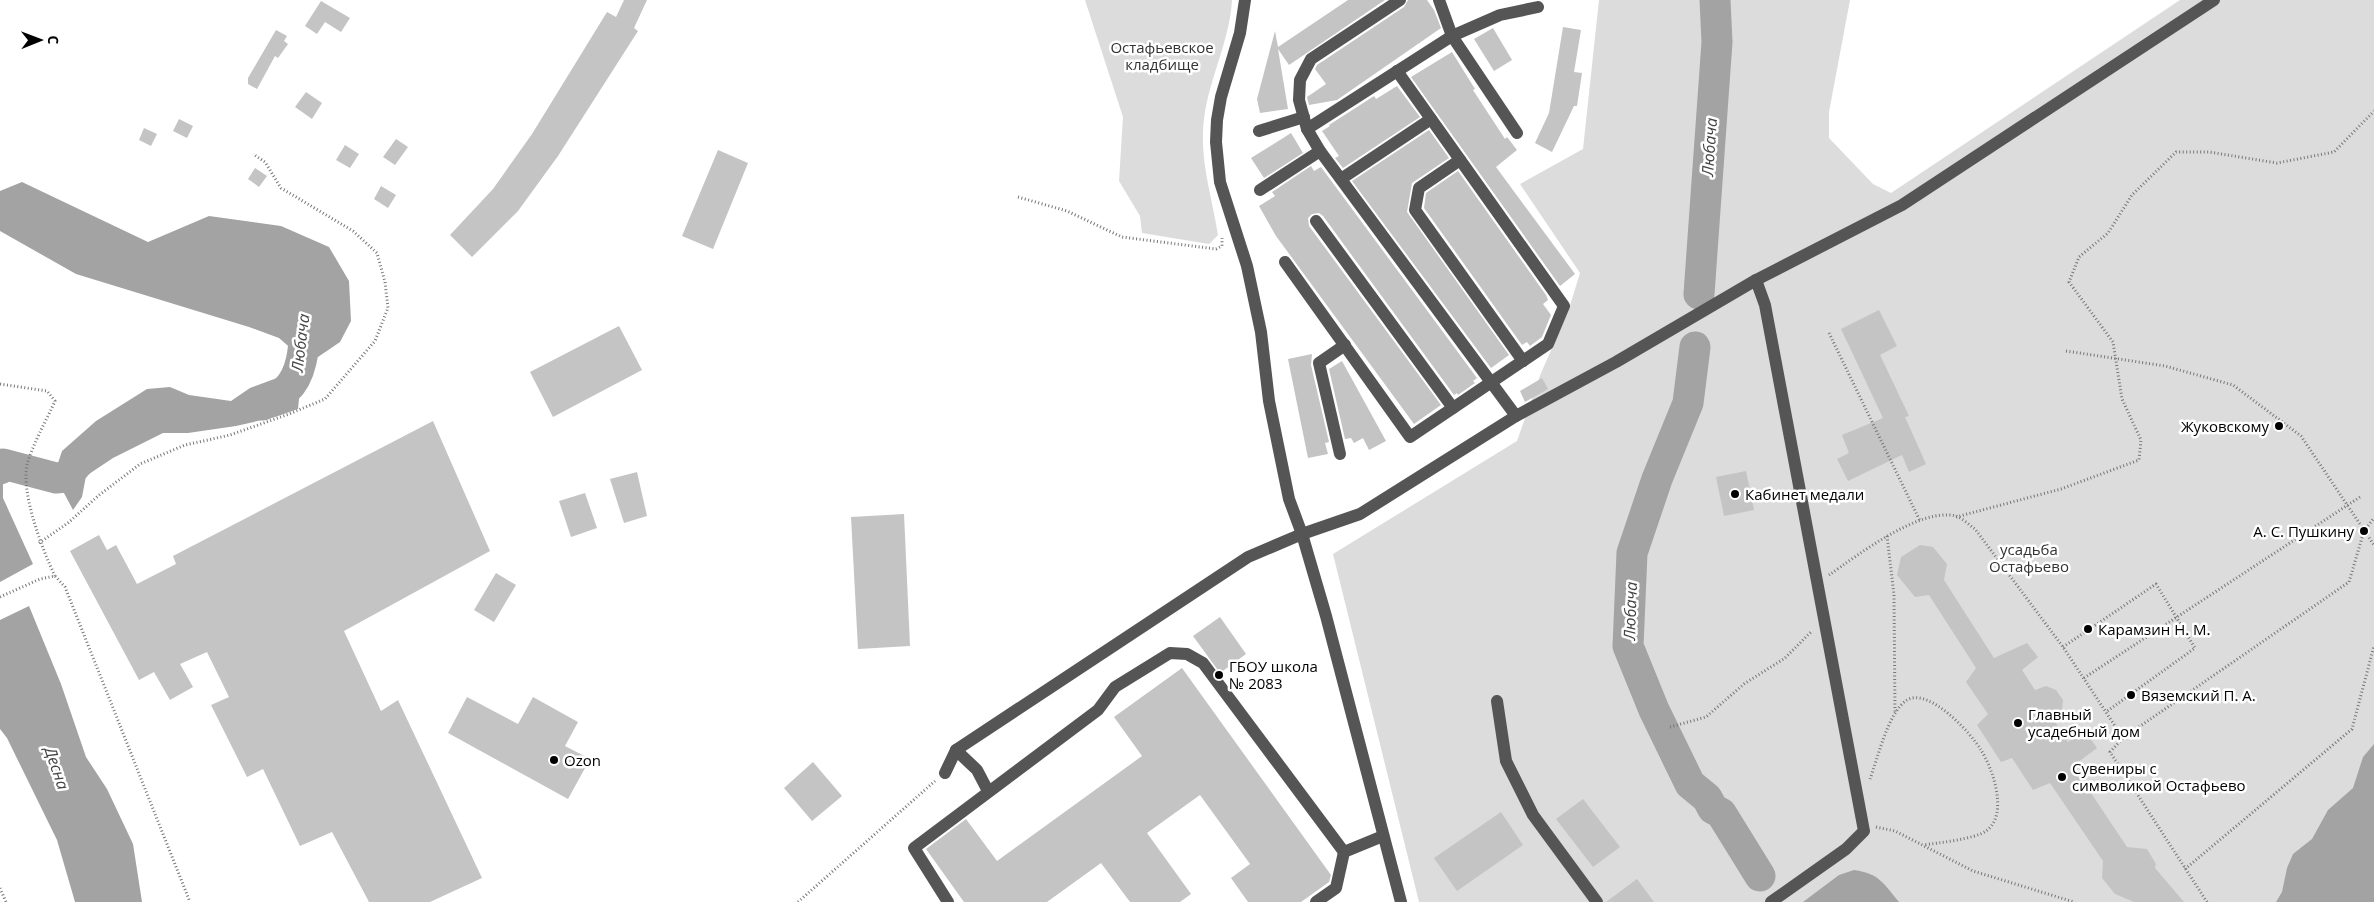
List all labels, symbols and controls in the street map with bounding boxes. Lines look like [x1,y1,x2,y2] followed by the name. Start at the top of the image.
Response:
[15,15,65,65] north arrow
[44,35,63,44] text: С
[1110,37,1214,74] park label: Остафьевское кладбище
[1696,117,1722,178] water label: Любача
[285,313,314,374] water label: Любача
[2181,416,2269,436] place label: Жуковскому
[2273,420,2285,432] marker: Жуковскому
[1745,484,1864,504] place label: Кабинет медали
[1729,488,1741,500] marker: Кабинет медали
[2253,521,2354,541] place label: А. С. Пушкину
[2358,525,2370,537] marker: А. С. Пушкину
[1989,539,2069,576] park label: усадьба Остафьево
[1618,581,1642,642] water label: Любача
[2098,619,2211,639] place label: Карамзин Н. М.
[2082,623,2094,635] marker: Карамзин Н. М.
[1229,656,1318,693] place label: ГБОУ школа № 2083
[1213,669,1225,681] marker: ГБОУ школа № 2083
[2141,685,2256,705] place label: Вяземский П. А.
[2125,689,2137,701] marker: Вяземский П. А.
[2028,704,2140,741] place label: Главный усадебный дом
[2012,717,2024,729] marker: Главный усадебный дом
[39,742,75,792] water label: Десна
[564,750,601,770] place label: Ozon
[548,754,560,766] marker: Ozon
[2072,758,2246,795] place label: Сувениры с символикой Остафьево
[2056,771,2068,783] marker: Сувениры с символикой Остафьево

